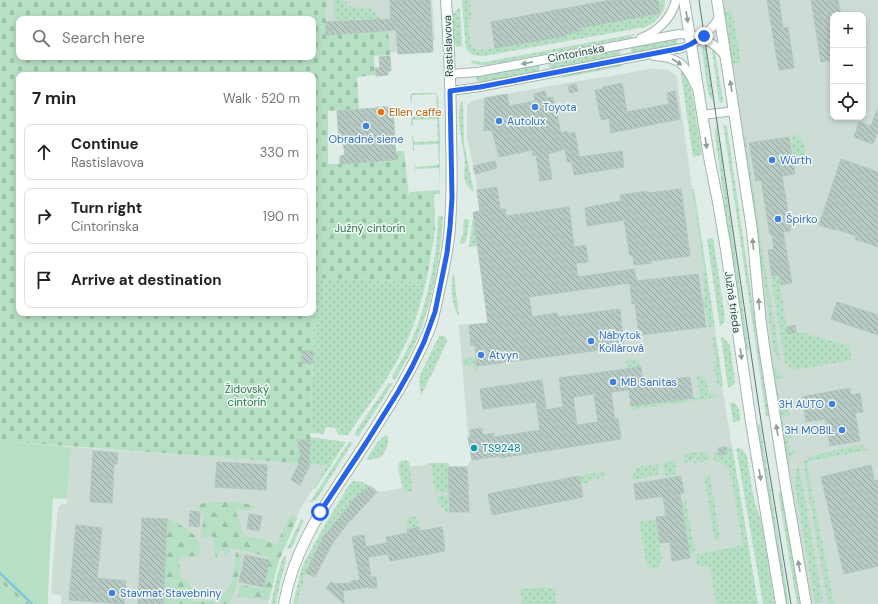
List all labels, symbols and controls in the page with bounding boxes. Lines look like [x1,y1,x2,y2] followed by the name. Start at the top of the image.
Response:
[684,11,690,23] one-way arrow
[830,12,866,120] map controls
[830,12,866,48] button: +
[440,15,456,77] street label: Rastislavova
[16,16,316,60] search box
[30,27,52,49] icon: search
[695,27,713,45] route end
[62,28,145,48] text: Search here
[547,41,606,65] street label: Cintorínska
[830,48,866,84] button: −
[672,59,683,66] one-way arrow
[521,60,534,66] one-way arrow
[728,80,734,92] one-way arrow
[830,84,866,120] button: locate
[32,87,76,109] text: 7 min
[223,90,300,107] text: Walk · 520 m
[543,100,576,114] place label: Toyota
[530,102,540,112] marker: Toyota
[389,105,441,119] place label: Ellen caffe
[376,107,386,117] marker: Ellen caffe
[507,114,546,128] place label: Autolux
[494,116,504,126] marker: Autolux
[361,121,371,131] marker: Obradné siene
[329,132,403,146] place label: Obradné siene
[71,134,139,154] text: Continue
[703,137,709,149] one-way arrow
[33,141,55,163] icon: ahead
[260,144,299,161] text: 330 m
[780,153,812,167] place label: Würth
[71,154,144,171] text: Rastislavova
[767,155,777,165] marker: Würth
[71,198,142,218] text: Turn right
[33,205,55,227] icon: right
[263,208,299,225] text: 190 m
[786,212,818,226] place label: Špirko
[773,214,783,224] marker: Špirko
[71,218,139,235] text: Cintorínska
[335,221,405,235] park label: Južný cintorín
[750,238,757,250] one-way arrow
[33,269,55,291] icon: arrive
[71,270,222,290] text: Arrive at destination
[722,270,744,334] street label: Južná trieda
[756,298,762,310] one-way arrow
[599,328,644,355] place label: Nábytok Kollárová
[586,336,596,346] marker: Nábytok Kollárová
[489,348,518,362] place label: Atvyn
[738,348,744,360] one-way arrow
[476,350,486,360] marker: Atvyn
[621,375,677,389] place label: MB Sanitas
[608,377,618,387] marker: MB Sanitas
[225,382,269,409] park label: Židovský cintorín
[779,397,824,411] place label: 3H AUTO
[827,399,837,409] marker: 3H AUTO
[784,423,834,437] place label: 3H MOBIL
[774,424,780,436] one-way arrow
[837,425,847,435] marker: 3H MOBIL
[482,441,521,455] place label: TS9248
[469,443,479,453] marker: TS9248
[757,468,763,481] one-way arrow
[311,503,329,521] route start
[796,559,802,572] one-way arrow
[120,586,221,600] place label: Stavmat Stavebniny
[107,588,117,598] marker: Stavmat Stavebniny

